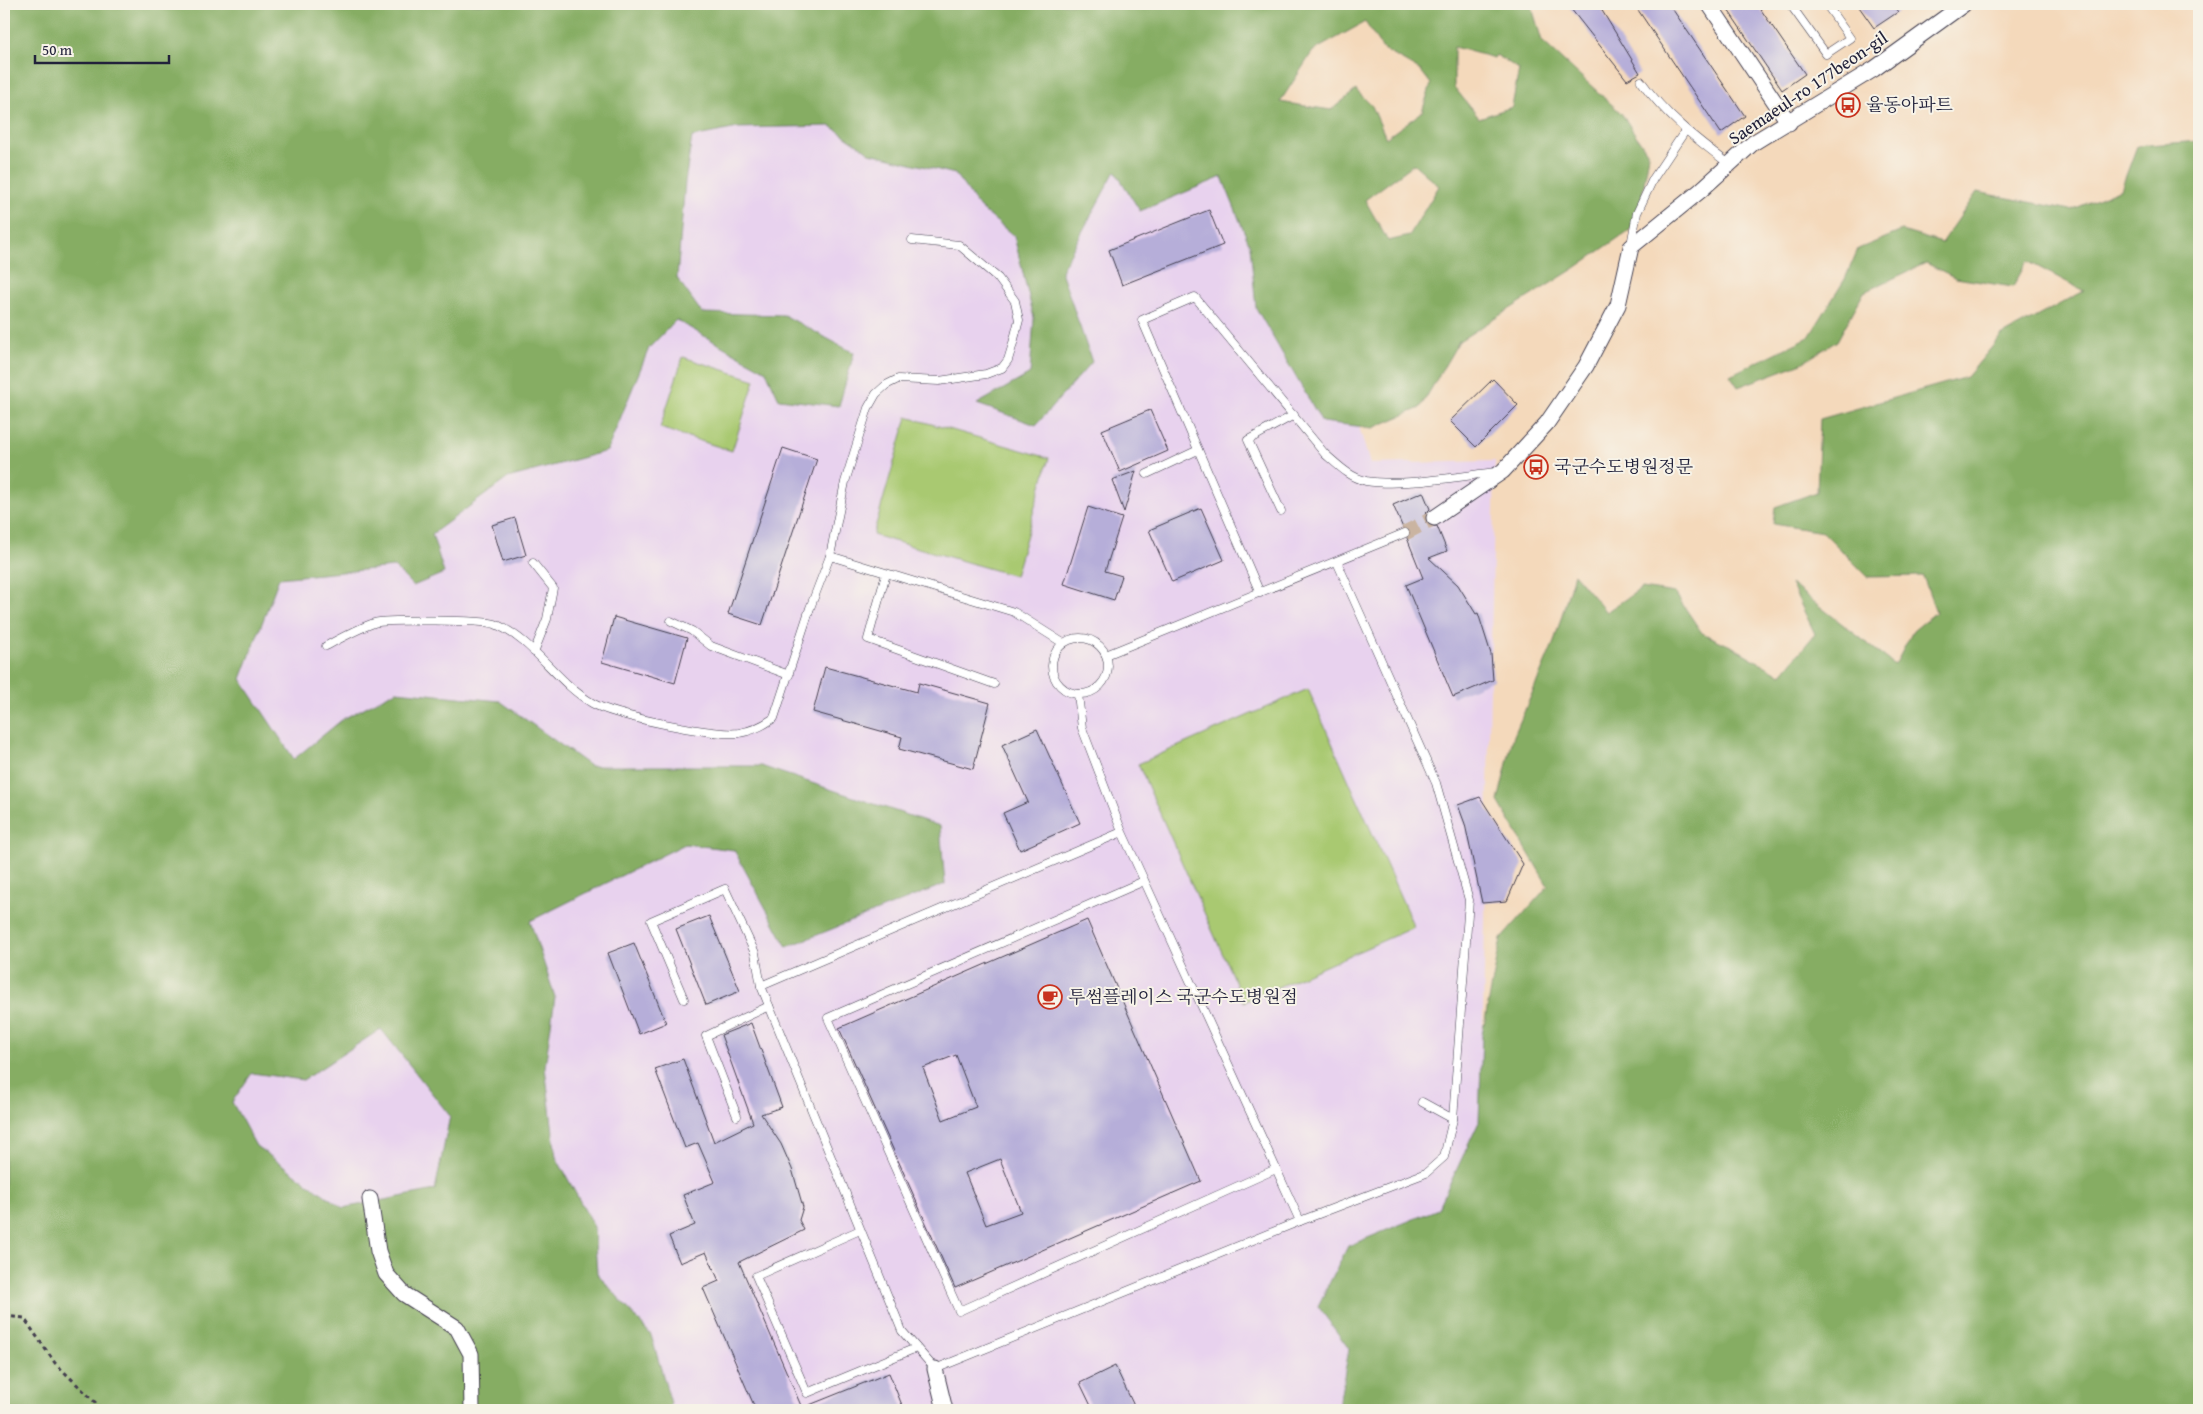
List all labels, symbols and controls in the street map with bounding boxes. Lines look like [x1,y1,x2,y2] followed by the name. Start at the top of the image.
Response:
[1723,24,1893,151] street label: Saemaeul-ro 177beon-gil
[35,32,169,64] scale bar
[42,39,73,60] text: 50 m
[1866,91,1954,118] place label: 율동아파트
[1835,92,1861,118] bus stop icon: 율동아파트
[1554,453,1694,480] place label: 국군수도병원정문
[1523,454,1549,480] bus stop icon: 국군수도병원정문
[1068,983,1298,1010] place label: 투썸플레이스 국군수도병원점
[1037,984,1063,1010] cafe icon: 투썸플레이스 국군수도병원점

